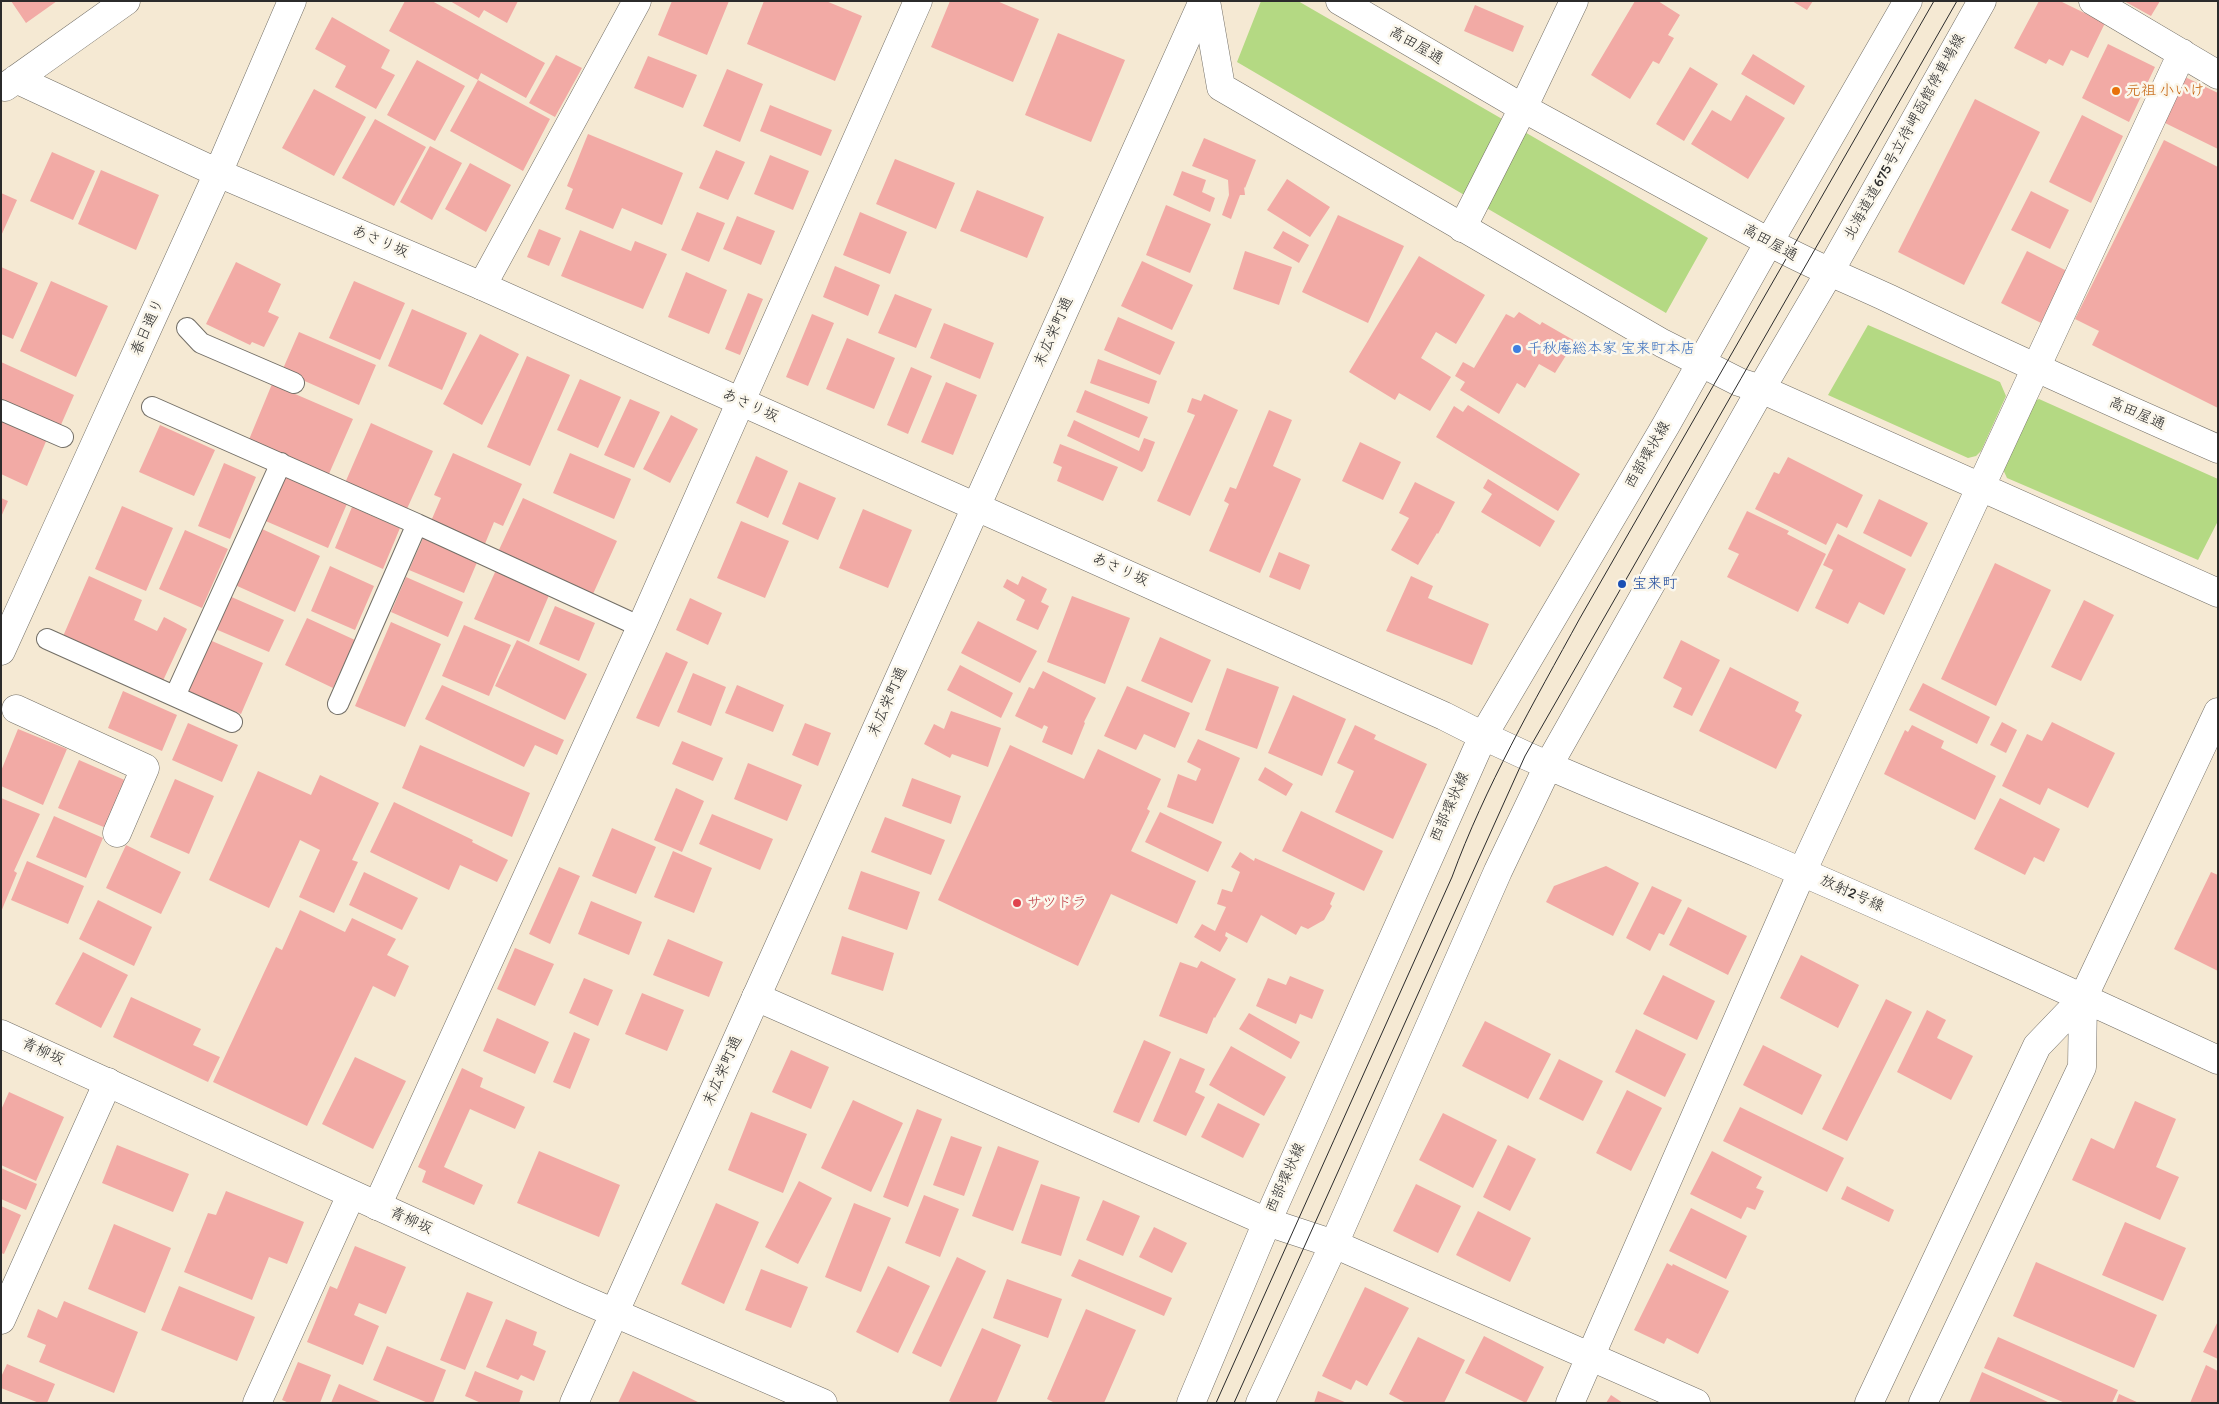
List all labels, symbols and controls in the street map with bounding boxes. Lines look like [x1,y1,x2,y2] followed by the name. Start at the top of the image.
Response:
[1386,23,1446,69] street label: 高田屋通
[1841,31,1969,243] street label: 北海道道675号立待岬函館停車場線
[2126,82,2204,100] place label: 元祖 小いけ
[2110,85,2122,97] marker: 元祖 小いけ
[1739,221,1801,265] street label: 高田屋通
[349,222,411,262] street label: あさり坂
[1031,294,1077,370] street label: 末広栄町通
[128,296,168,358] street label: 春日通り
[1527,340,1695,358] place label: 千秋庵総本家 宝来町本店
[1511,343,1523,355] marker: 千秋庵総本家 宝来町本店
[719,386,781,426] street label: あさり坂
[2106,394,2168,434] street label: 高田屋通
[1621,418,1675,492] street label: 西部環状線
[1089,550,1151,590] street label: あさり坂
[1632,575,1677,593] place label: 宝来町
[1616,578,1628,590] marker: 宝来町
[865,664,911,740] street label: 末広栄町通
[1427,769,1473,845] street label: 西部環状線
[1817,872,1887,916] street label: 放射2号線
[1027,894,1087,912] place label: サツドラ
[1011,897,1023,909] marker: サツドラ
[700,1033,746,1109] street label: 末広栄町通
[19,1035,67,1069] street label: 青柳坂
[1263,1140,1309,1216] street label: 西部環状線
[387,1204,435,1238] street label: 青柳坂

